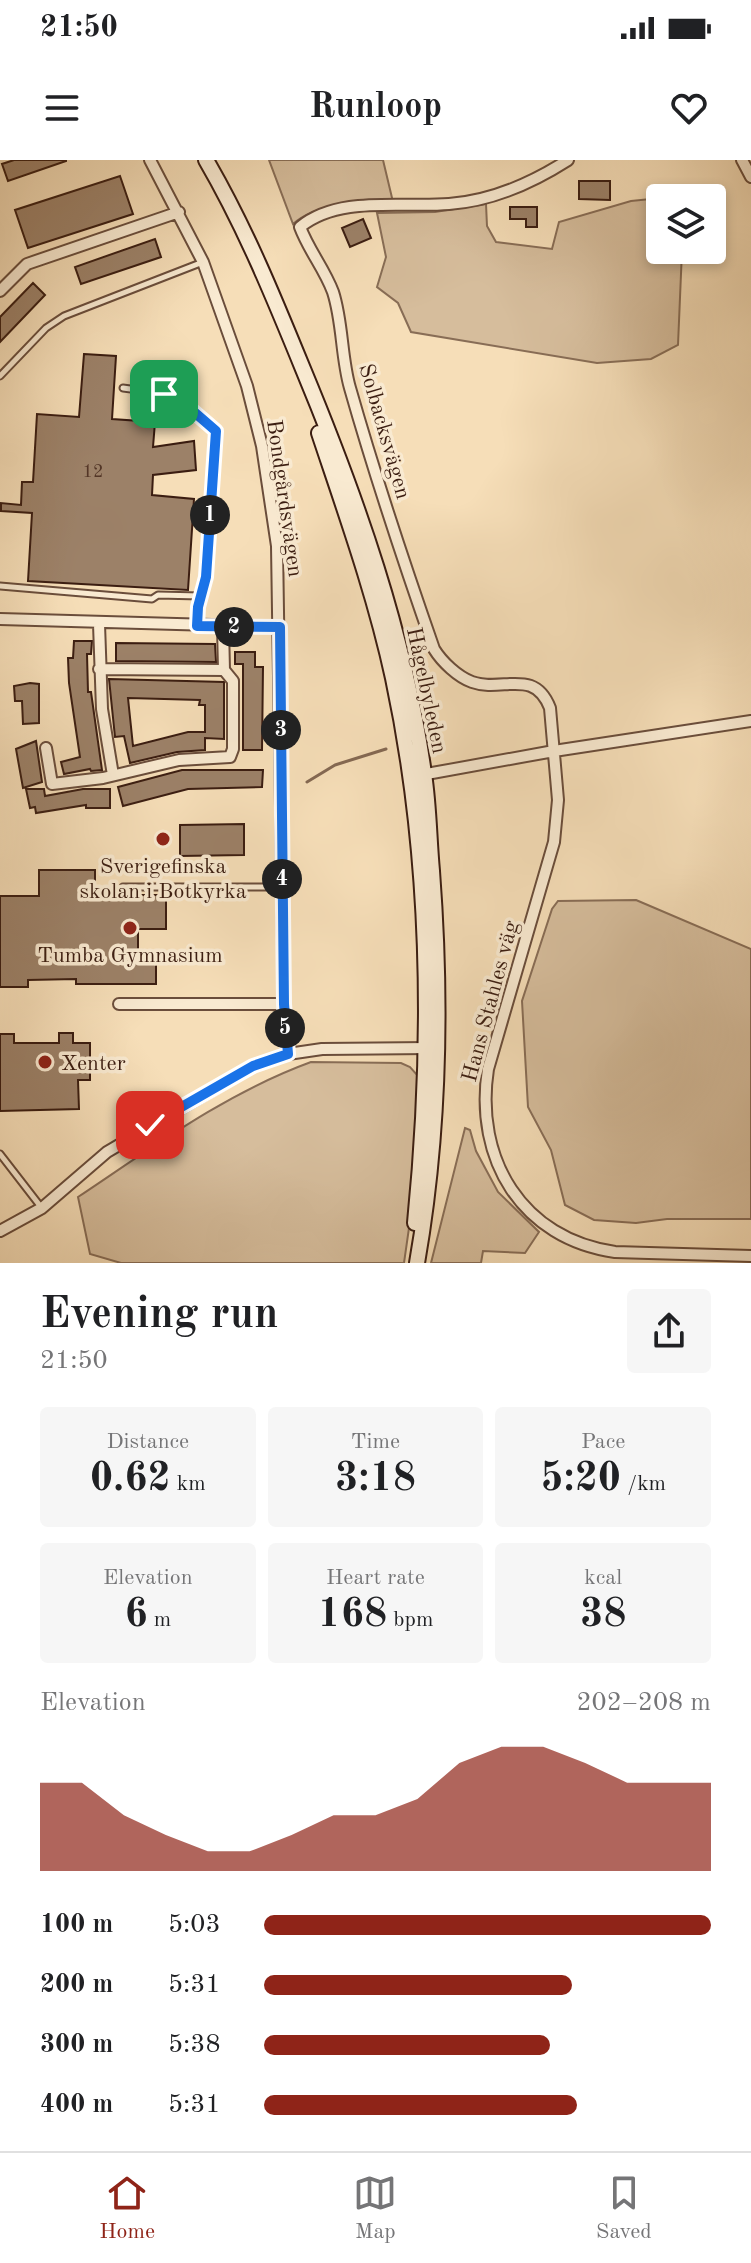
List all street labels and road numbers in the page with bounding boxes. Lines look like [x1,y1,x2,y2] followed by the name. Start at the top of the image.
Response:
[354,361,414,502] street label: Solbacksvägen
[262,418,306,578] street label: Bondgårdsvägen
[402,625,450,756] street label: Hågelbyleden
[459,918,523,1085] street label: Hans Stahles väg

